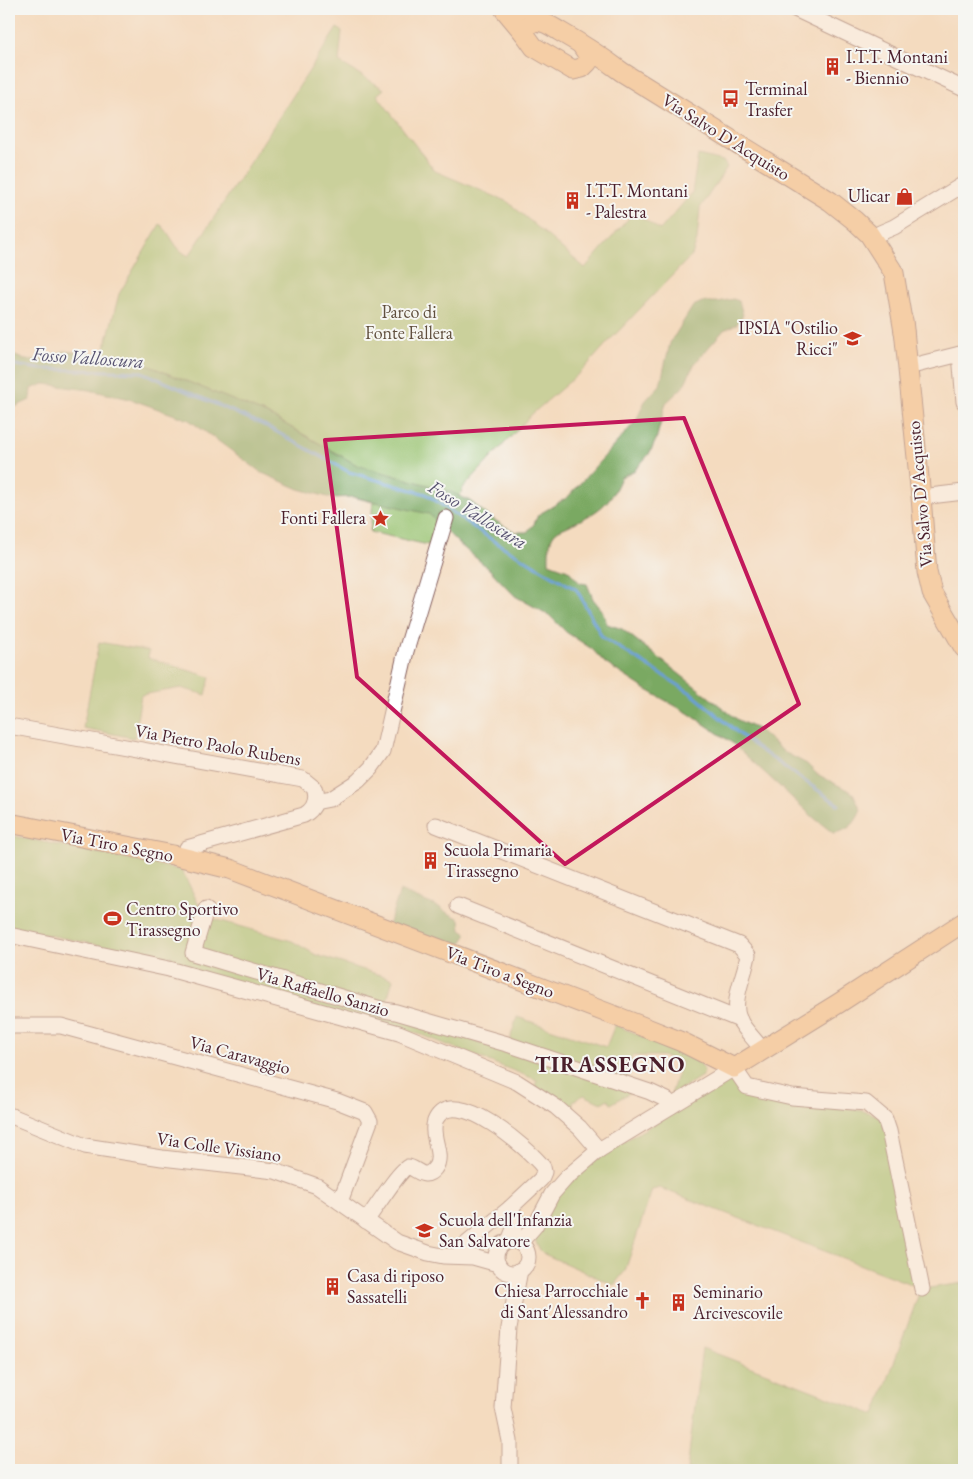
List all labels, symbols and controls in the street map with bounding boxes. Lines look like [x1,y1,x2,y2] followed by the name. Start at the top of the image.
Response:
[846,45,948,89] place label: I.T.T. Montani - Biennio
[822,57,842,77] building icon: I.T.T. Montani - Biennio
[745,77,808,121] place label: Terminal Trasfer
[658,88,795,185] street label: Via Salvo D'Acquisto
[721,89,741,109] bus stop icon: Terminal Trasfer
[586,179,688,223] place label: I.T.T. Montani - Palestra
[848,184,890,207] place label: Ulicar
[894,186,914,206] shop icon: Ulicar
[562,191,582,211] building icon: I.T.T. Montani - Palestra
[365,300,454,344] park label: Parco di Fonte Fallera
[738,316,838,360] place label: IPSIA "Ostilio Ricci"
[842,328,862,348] school or university icon: IPSIA "Ostilio Ricci"
[30,341,145,374] water label: Fosso Valloscura
[902,420,937,568] street label: Via Salvo D'Acquisto
[423,474,532,555] water label: Fosso Valloscura
[281,506,367,529] place label: Fonti Fallera
[370,508,390,528] place icon: Fonti Fallera
[133,719,303,770] street label: Via Pietro Paolo Rubens
[59,822,175,867] street label: Via Tiro a Segno
[444,838,553,882] place label: Scuola Primaria Tirassegno
[420,850,440,870] building icon: Scuola Primaria Tirassegno
[126,897,239,941] place label: Centro Sportivo Tirassegno
[102,909,122,929] sports icon: Centro Sportivo Tirassegno
[443,940,558,1003] street label: Via Tiro a Segno
[254,962,392,1022] street label: Via Raffaello Sanzio
[187,1030,293,1079] street label: Via Caravaggio
[535,1050,685,1079] district label: TIRASSEGNO
[155,1126,283,1167] street label: Via Colle Vissiano
[439,1208,573,1252] place label: Scuola dell'Infanzia San Salvatore
[415,1220,435,1240] school or university icon: Scuola dell'Infanzia San Salvatore
[347,1264,444,1308] place label: Casa di riposo Sassatelli
[323,1276,343,1296] building icon: Casa di riposo Sassatelli
[494,1279,628,1323] place label: Chiesa Parrocchiale di Sant'Alessandro
[692,1280,783,1324] place label: Seminario Arcivescovile
[632,1291,652,1311] church icon: Chiesa Parrocchiale di Sant'Alessandro
[669,1292,689,1312] building icon: Seminario Arcivescovile

